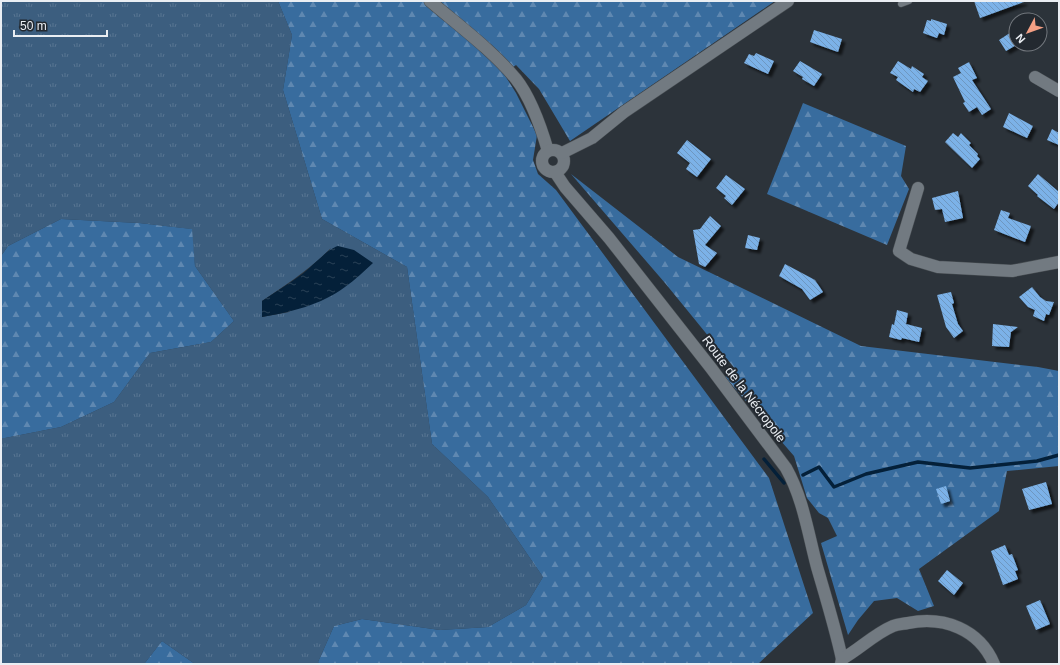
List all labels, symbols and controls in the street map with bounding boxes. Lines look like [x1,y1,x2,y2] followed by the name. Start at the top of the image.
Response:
[14,12,107,38] scale bar
[1008,12,1048,52] north arrow
[20,19,47,33] text: 50 m
[1013,32,1028,45] text: N
[699,333,789,445] street label: Route de la Nécropole

